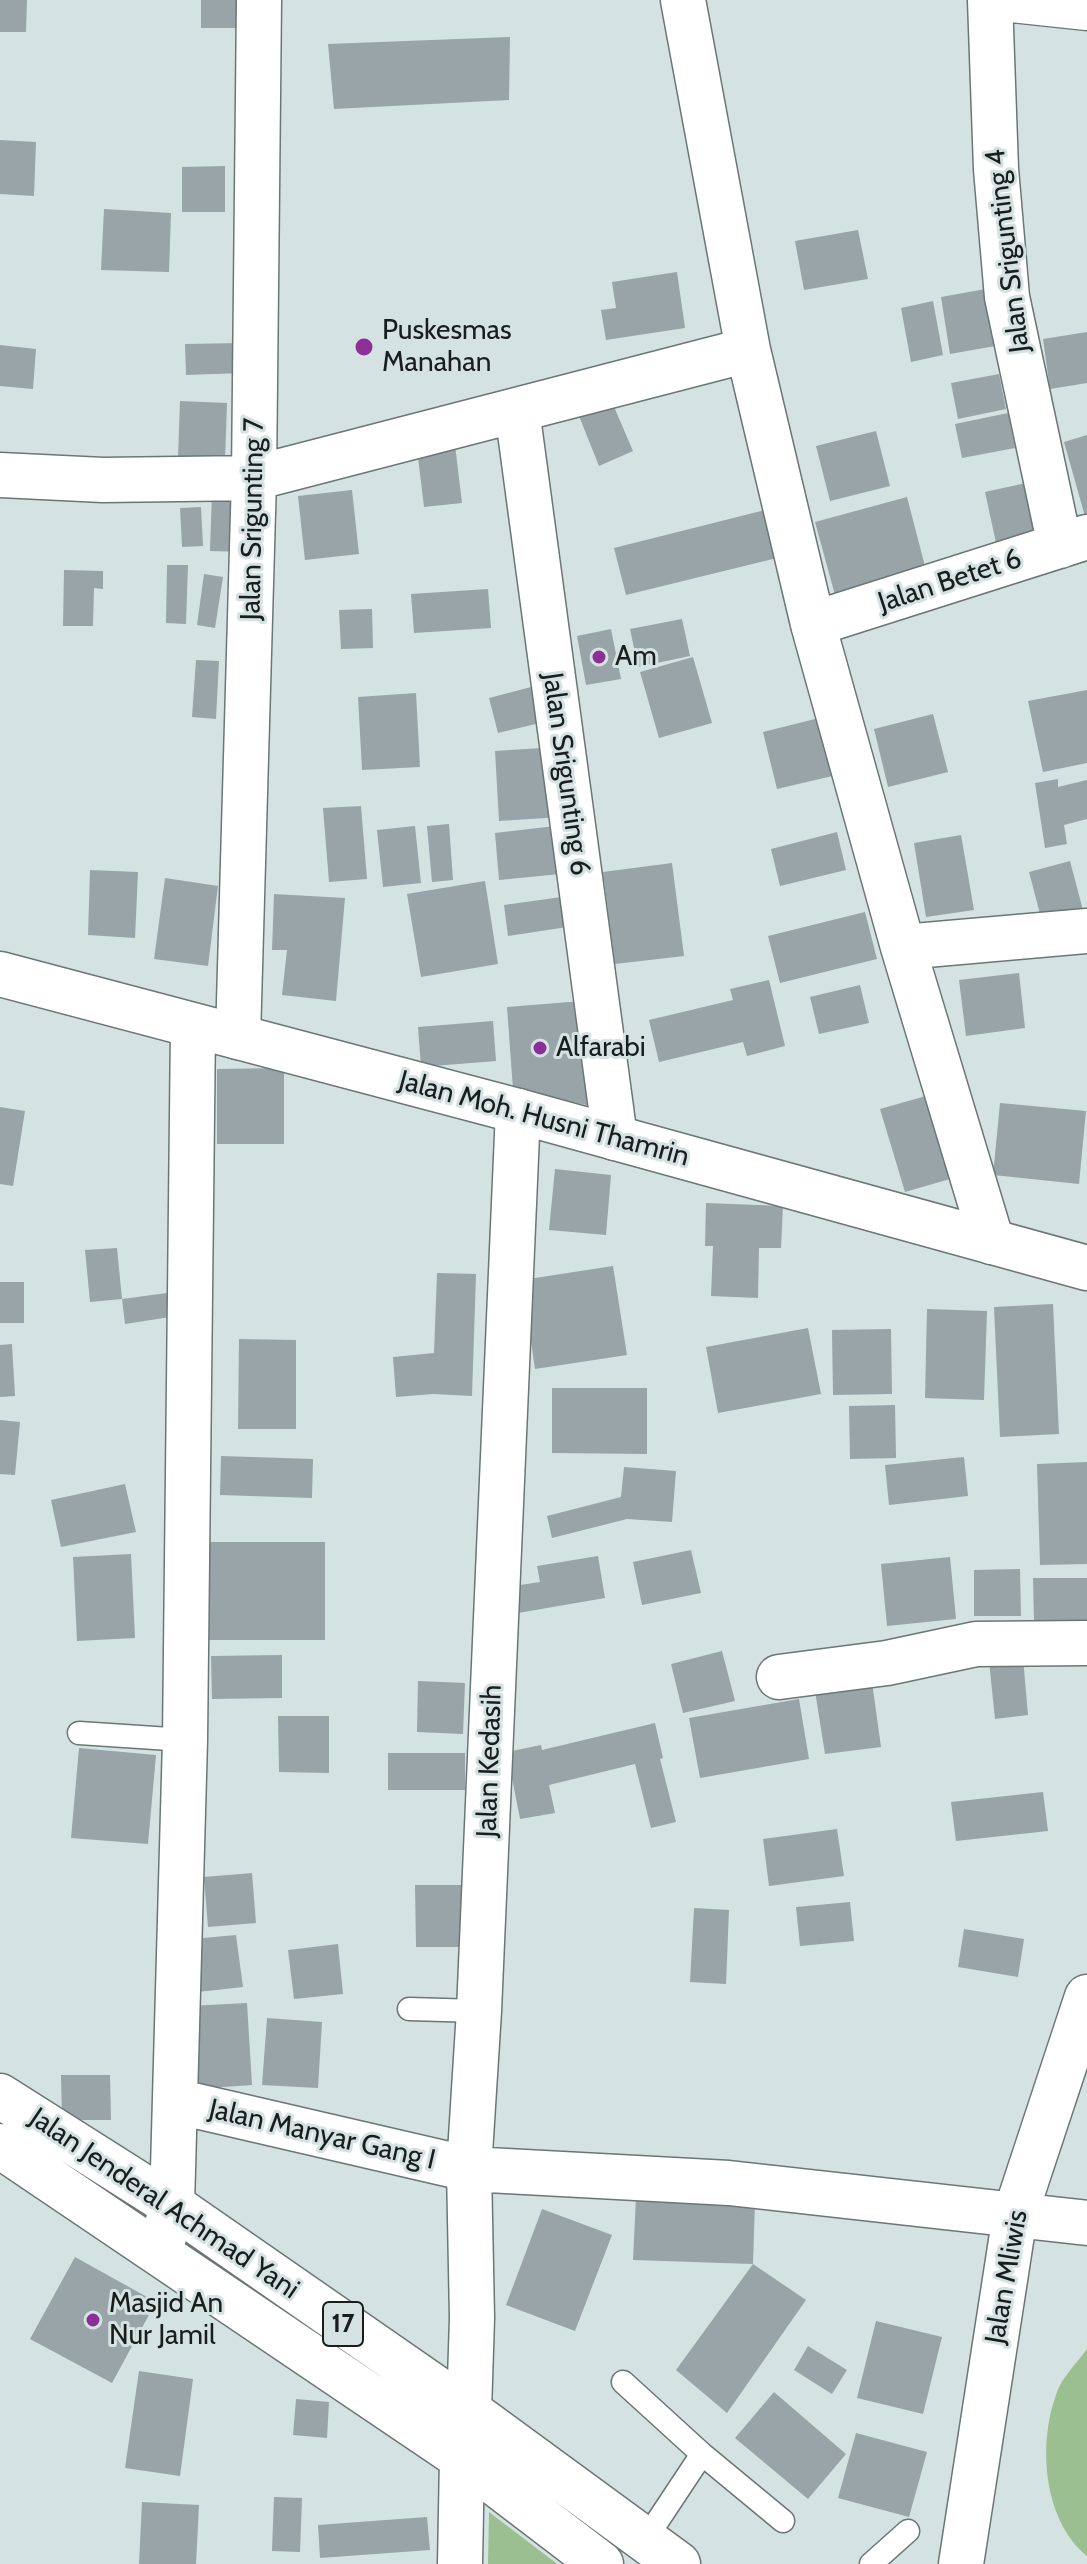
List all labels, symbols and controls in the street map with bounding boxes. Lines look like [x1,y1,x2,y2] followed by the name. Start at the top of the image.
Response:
[979,147,1037,355] street label: Jalan Srigunting 4
[382,314,512,380] place label: Puskesmas Manahan
[353,336,375,358] marker: Puskesmas Manahan
[234,417,272,621] street label: Jalan Srigunting 7
[874,542,1026,620] street label: Jalan Betet 6
[615,640,657,674] place label: Am
[590,648,608,666] marker: Am
[535,670,597,878] street label: Jalan Srigunting 6
[556,1031,646,1065] place label: Alfarabi
[531,1039,549,1057] marker: Alfarabi
[395,1064,693,1174] street label: Jalan Moh. Husni Thamrin
[471,1684,509,1838] street label: Jalan Kedasih
[205,2093,439,2177] street label: Jalan Manyar Gang I
[23,2101,305,2307] street label: Jalan Jenderal Achmad Yani
[979,2208,1035,2346] street label: Jalan Mliwis
[109,2287,223,2353] place label: Masjid An Nur Jamil
[323,2302,363,2346] road number: 17
[84,2311,102,2329] marker: Masjid An Nur Jamil

